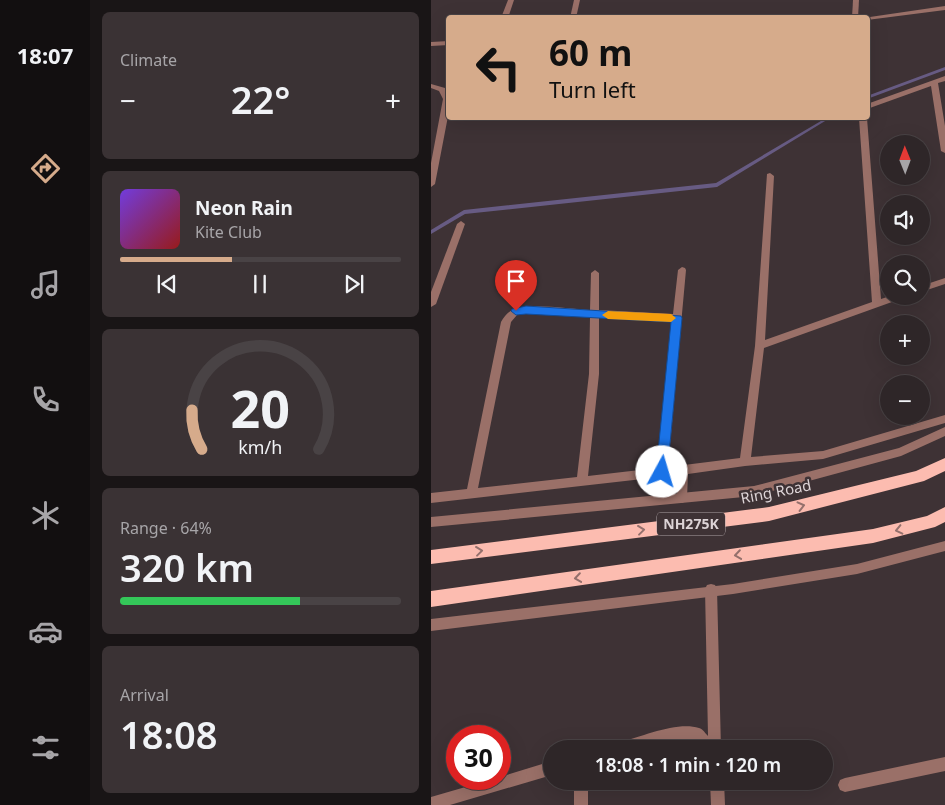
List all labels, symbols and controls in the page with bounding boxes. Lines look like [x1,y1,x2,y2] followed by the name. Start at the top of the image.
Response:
[549,29,632,76] text: 60 m
[466,35,531,100] icon: left
[17,40,73,70] text: 18:07
[120,49,177,71] text: Climate
[231,73,290,125] text: 22°
[549,74,636,104] text: Turn left
[120,81,136,119] text: −
[385,81,401,119] text: +
[880,135,930,185] north arrow
[880,135,930,425] map controls
[28,151,63,186] icon: directions
[195,195,293,221] text: Neon Rain
[880,195,930,245] button: sound
[195,221,262,243] text: Kite Club
[880,255,930,305] button: search
[495,260,537,311] pin
[28,267,63,302] icon: music
[502,267,530,295] icon: arrive
[153,270,181,298] icon: previous
[246,270,274,298] icon: pause
[340,270,368,298] icon: next
[880,315,930,365] button: +
[231,372,290,443] text: 20
[880,375,930,425] button: −
[28,382,63,417] icon: phone
[239,435,282,459] text: km/h
[635,445,687,497] position arrow
[739,474,813,508] street label: Ring Road
[28,498,63,533] icon: climate
[797,501,806,512] one-way arrow
[657,512,725,536] road number: NH275K
[120,517,212,539] text: Range · 64%
[894,524,903,535] one-way arrow
[637,525,645,536] one-way arrow
[120,541,254,593] text: 320 km
[476,546,484,557] one-way arrow
[734,549,742,560] one-way arrow
[573,573,582,583] one-way arrow
[28,614,63,649] icon: car
[120,684,169,706] text: Arrival
[120,708,217,760] text: 18:08
[446,725,511,790] speed limit sign: 30
[28,730,63,765] icon: filters
[595,752,781,778] text: 18:08 · 1 min · 120 m

